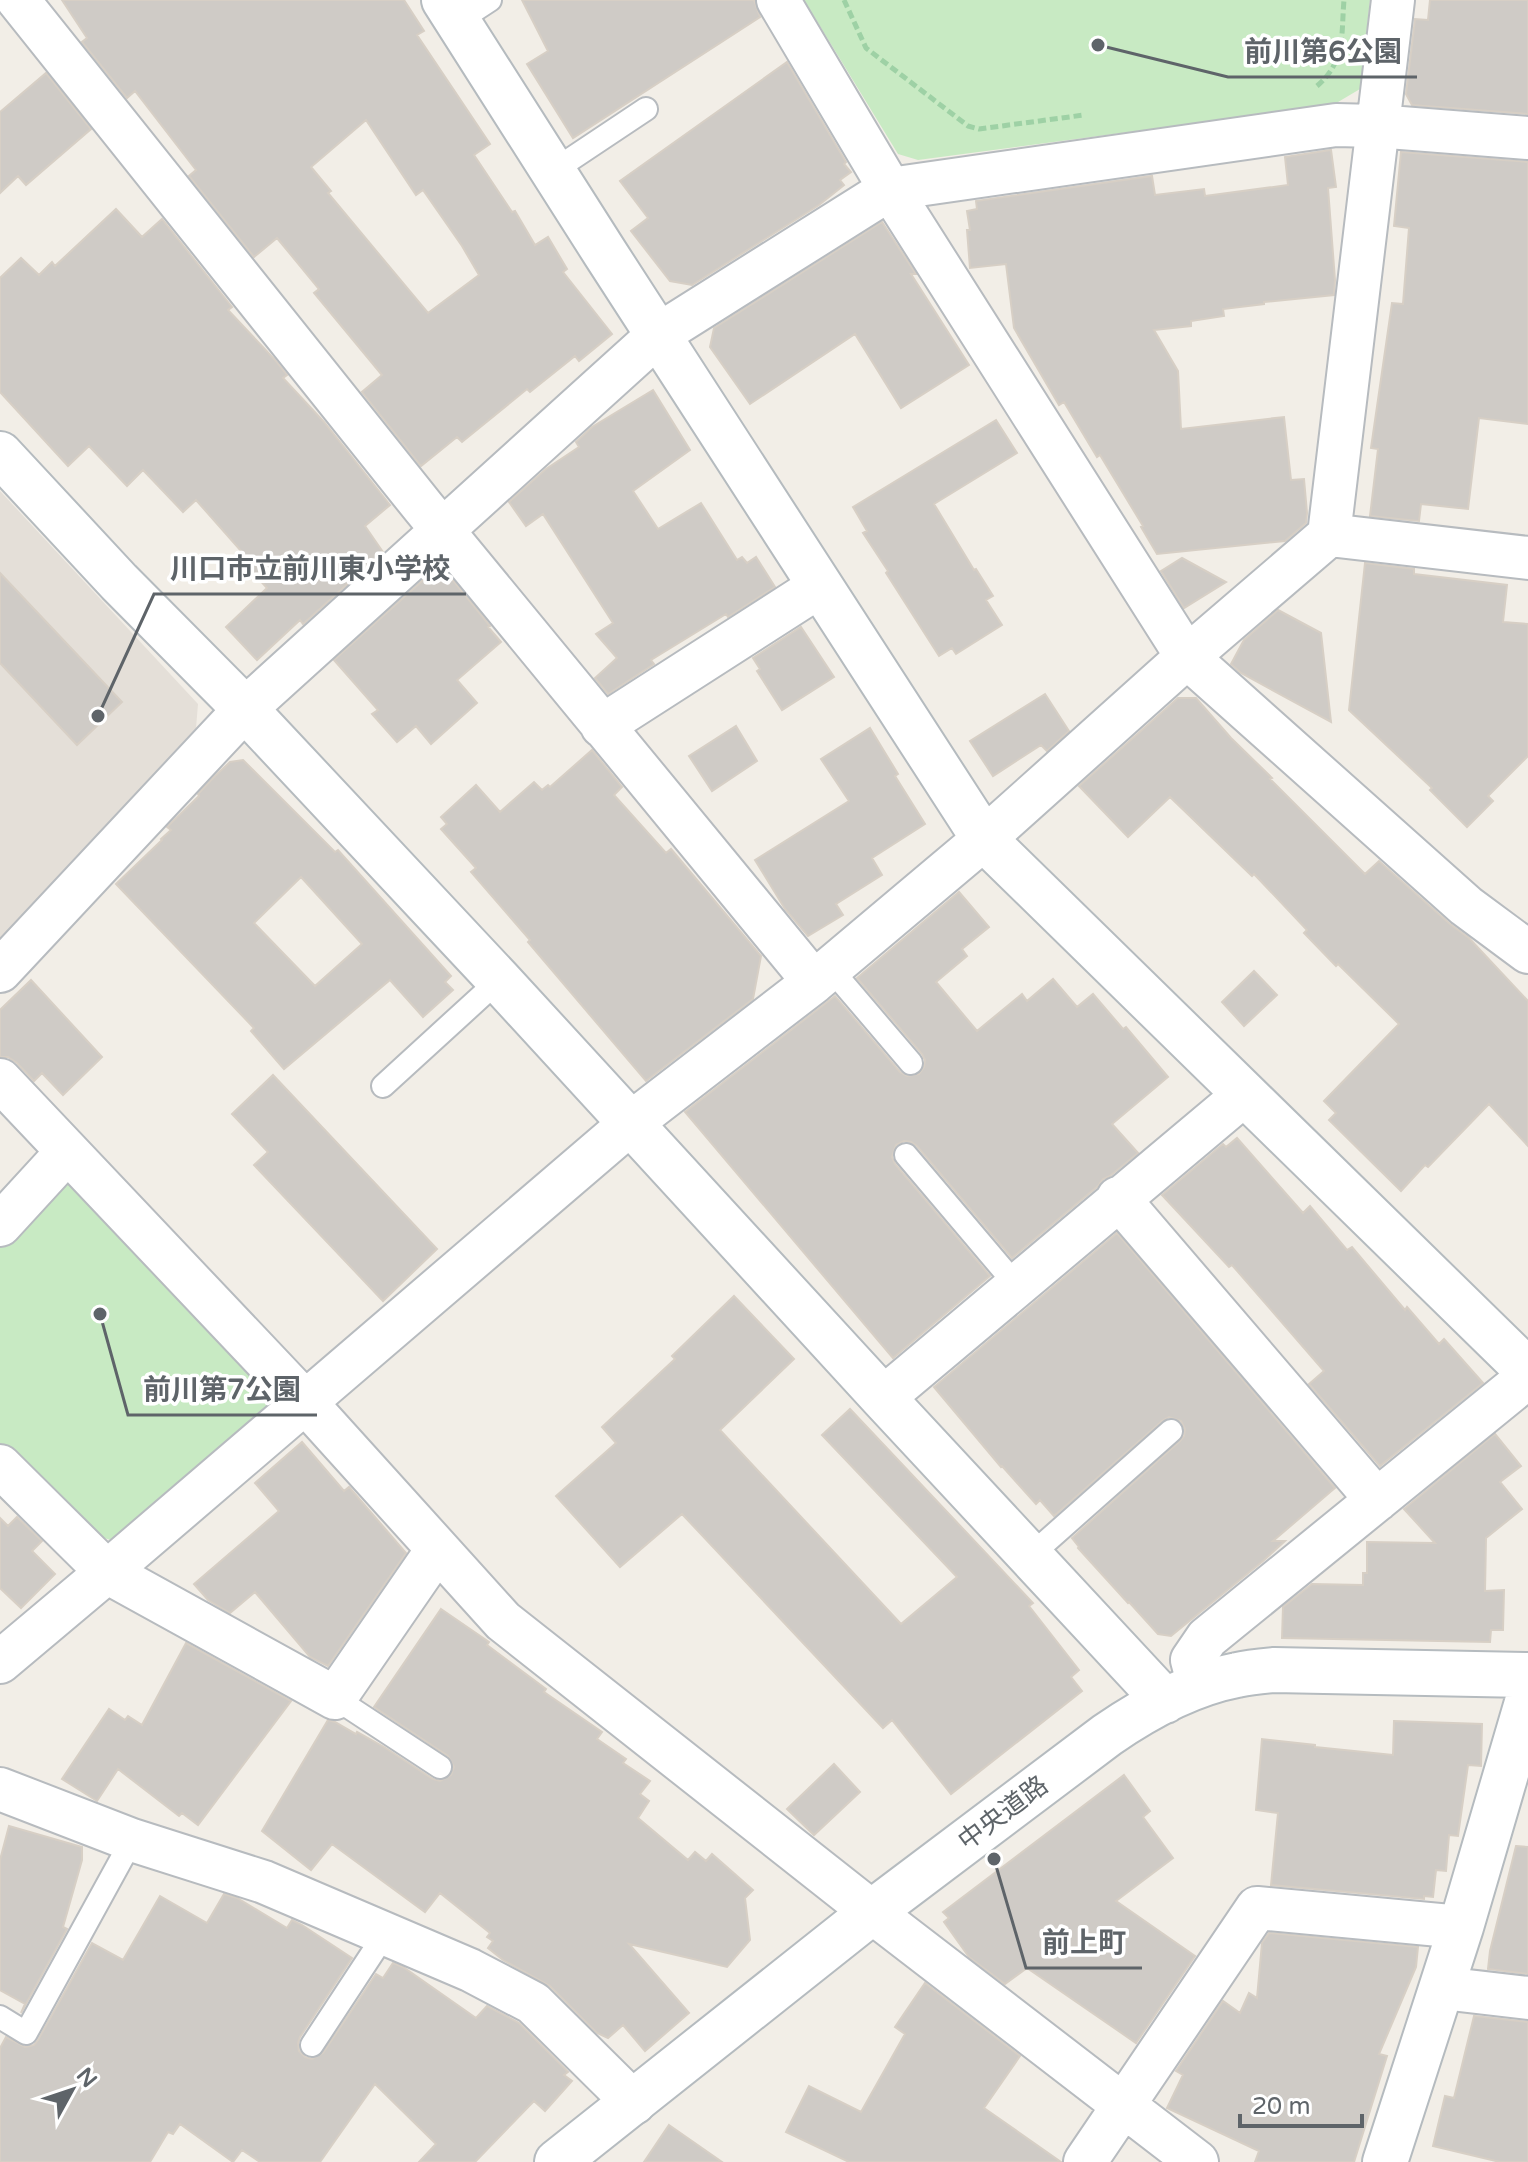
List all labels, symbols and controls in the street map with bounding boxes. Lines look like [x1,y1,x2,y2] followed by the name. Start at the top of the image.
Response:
[1228,25,1417,77] callout: 前川第6公園
[1244,35,1402,69] text: 前川第6公園
[154,542,466,594] callout: 川口市立前川東小学校
[170,552,450,586] text: 川口市立前川東小学校
[128,1363,317,1415] callout: 前川第7公園
[143,1373,301,1407] text: 前川第7公園
[952,1769,1054,1857] street label: 中央道路
[1026,1916,1142,1968] callout: 前上町
[1042,1926,1126,1960] text: 前上町
[32,2050,112,2130] north arrow
[71,2063,102,2093] text: N
[1240,2078,1362,2128] scale bar
[1252,2092,1310,2121] text: 20 m

